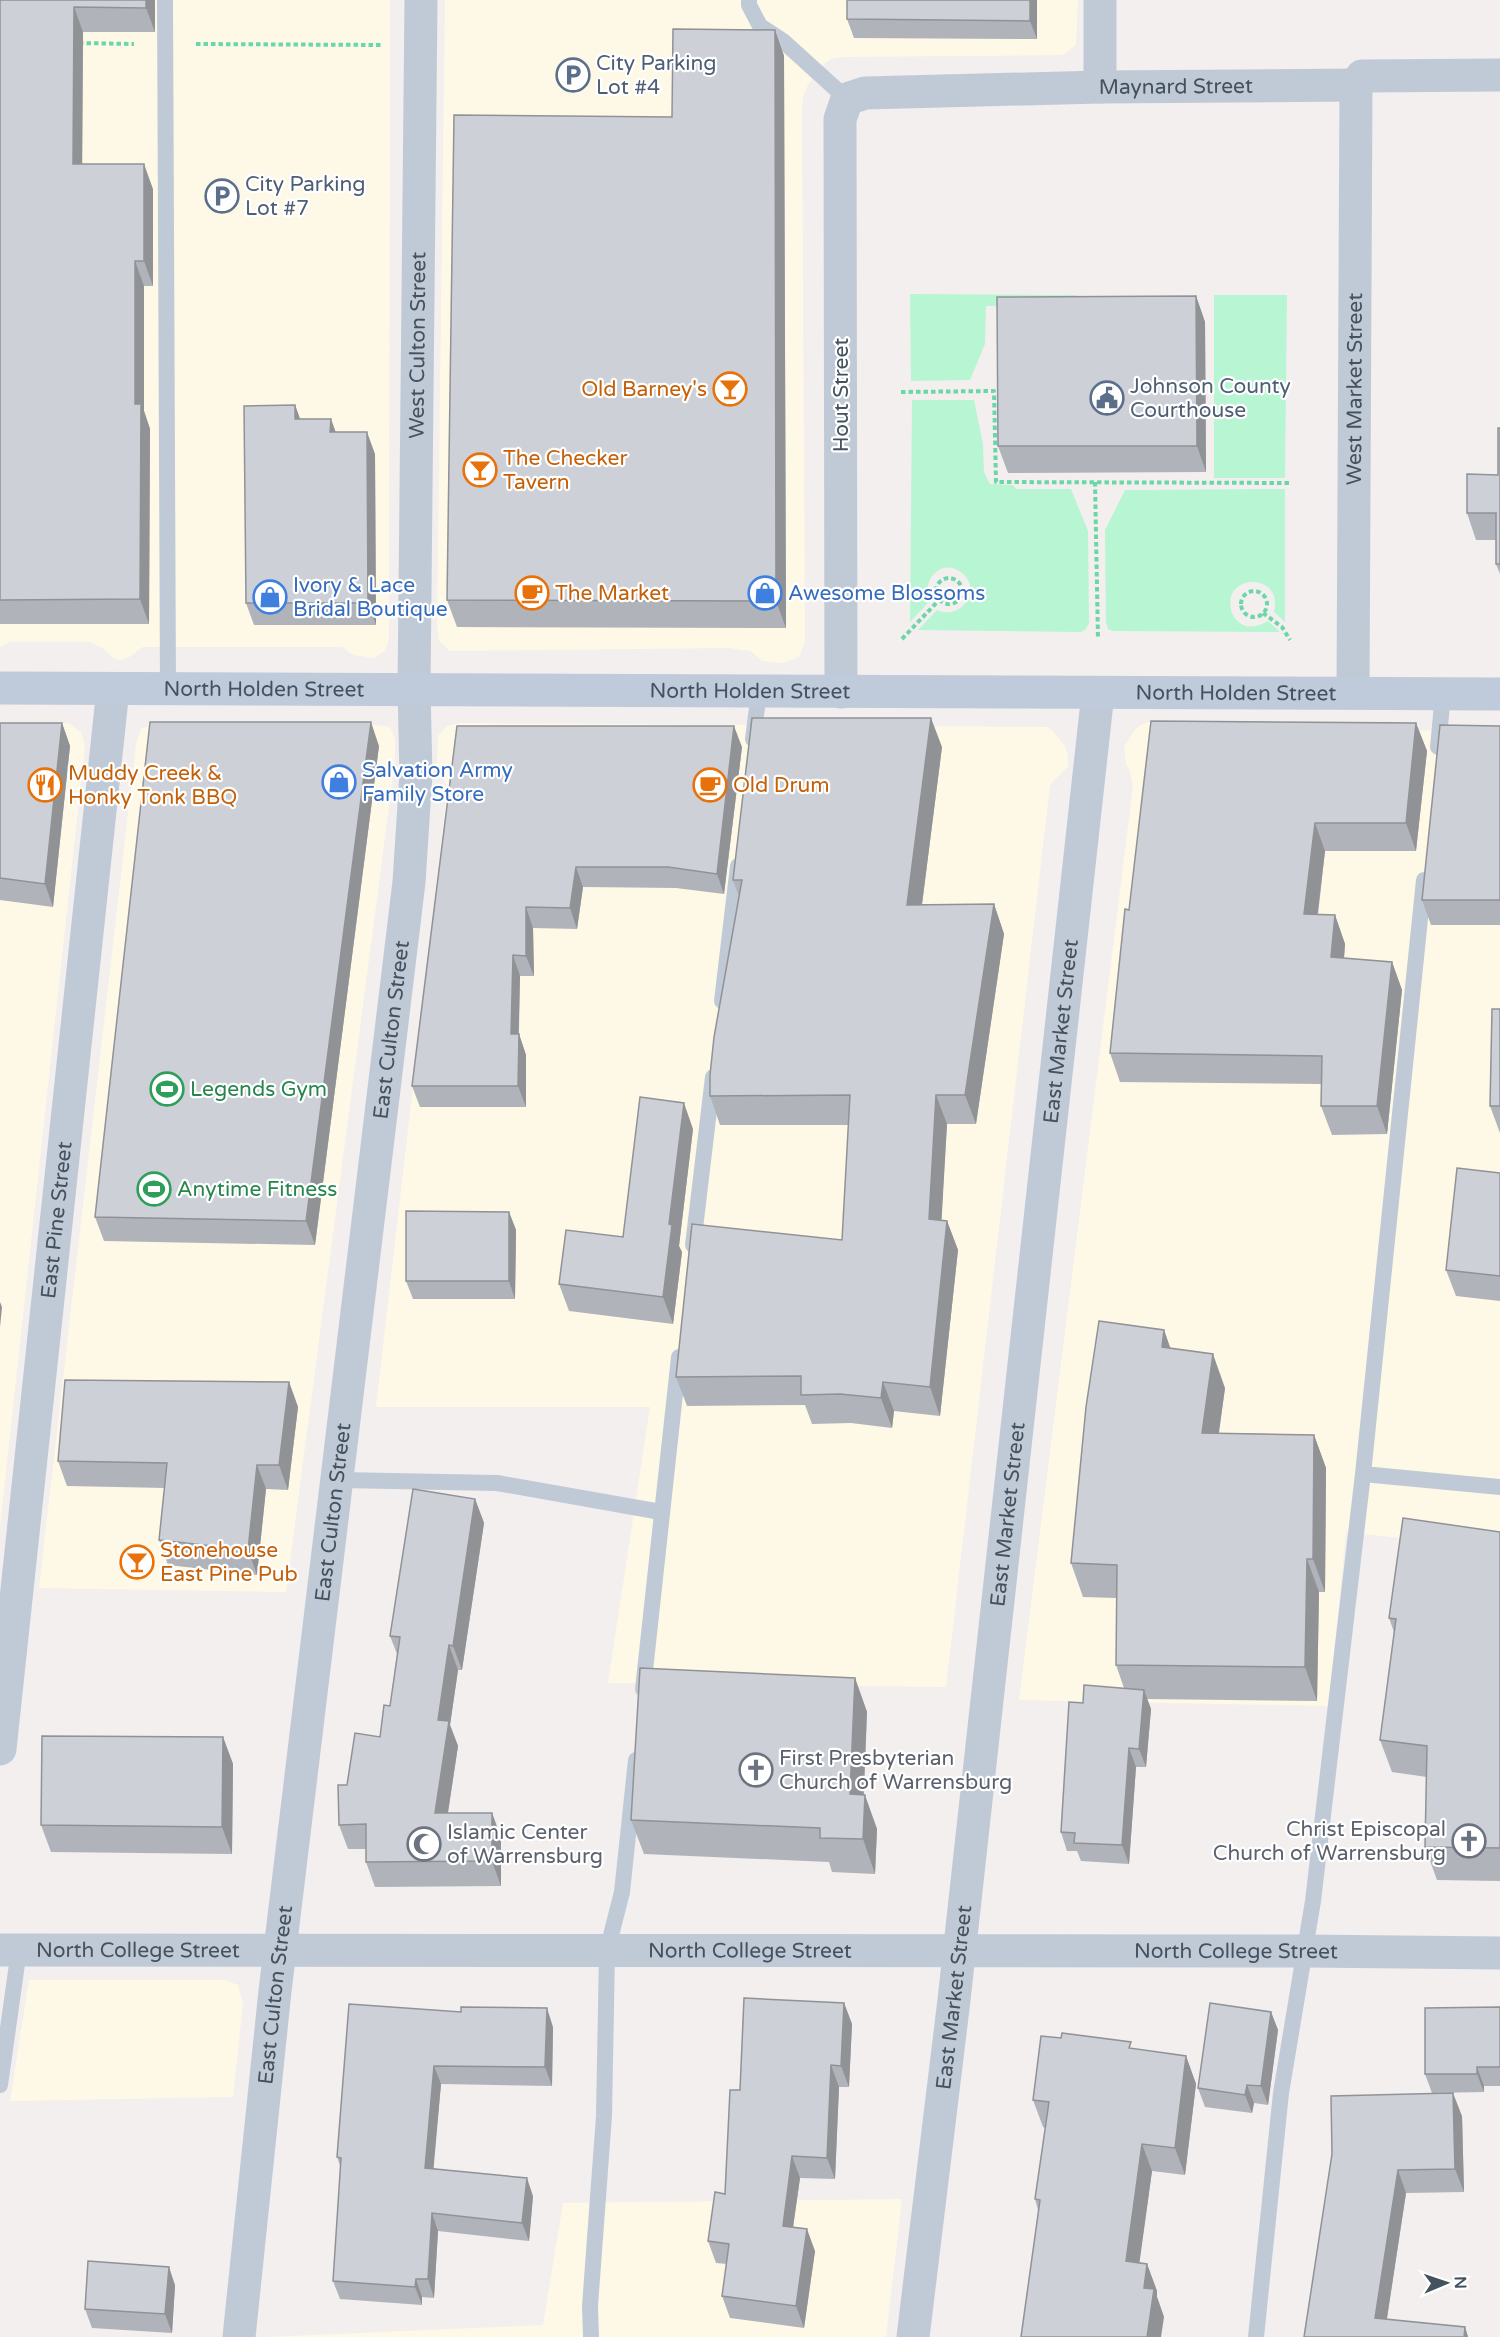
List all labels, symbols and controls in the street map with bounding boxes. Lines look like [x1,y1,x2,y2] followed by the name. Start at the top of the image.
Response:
[596,51,717,100] place label: City Parking Lot #4
[555,57,591,93] parking icon: City Parking Lot #4
[1098,73,1253,100] street label: Maynard Street
[245,172,366,221] place label: City Parking Lot #7
[204,178,240,214] parking icon: City Parking Lot #7
[404,252,431,439] street label: West Culton Street
[1342,293,1367,485] street label: West Market Street
[829,338,854,452] street label: Hout Street
[712,371,748,407] bar icon: Old Barney's
[1130,374,1291,423] place label: Johnson County Courthouse
[581,377,707,402] place label: Old Barney's
[1089,380,1125,416] public building icon: Johnson County Courthouse
[503,446,627,495] place label: The Checker Tavern
[462,452,498,488] bar icon: The Checker Tavern
[293,573,448,622] place label: Ivory & Lace Bridal Boutique
[514,575,550,611] cafe icon: The Market
[747,575,783,611] shop icon: Awesome Blossoms
[252,579,288,615] shop icon: Ivory & Lace Bridal Boutique
[555,581,669,606] place label: The Market
[788,581,985,606] place label: Awesome Blossoms
[164,676,364,702] street label: North Holden Street
[650,678,850,704] street label: North Holden Street
[1136,680,1336,706] street label: North Holden Street
[362,758,513,807] place label: Salvation Army Family Store
[68,761,237,810] place label: Muddy Creek & Honky Tonk BBQ
[321,764,357,800] shop icon: Salvation Army Family Store
[27,767,63,803] restaurant icon: Muddy Creek & Honky Tonk BBQ
[692,767,728,803] cafe icon: Old Drum
[733,773,830,798] place label: Old Drum
[1038,938,1083,1125] street label: East Market Street
[368,939,414,1121] street label: East Culton Street
[149,1071,185,1107] sports icon: Legends Gym
[190,1077,327,1102] place label: Legends Gym
[36,1140,77,1300] street label: East Pine Street
[136,1171,172,1207] sports icon: Anytime Fitness
[177,1177,337,1202] place label: Anytime Fitness
[985,1421,1030,1608] street label: East Market Street
[310,1422,356,1603] street label: East Culton Street
[160,1538,298,1587] place label: Stonehouse East Pine Pub
[119,1544,155,1580] bar icon: Stonehouse East Pine Pub
[779,1746,1012,1795] place label: First Presbyterian Church of Warrensburg
[738,1752,774,1788] church icon: First Presbyterian Church of Warrensburg
[1213,1817,1446,1866] place label: Christ Episcopal Church of Warrensburg
[447,1820,603,1869] place label: Islamic Center of Warrensburg
[1451,1823,1487,1859] church icon: Christ Episcopal Church of Warrensburg
[406,1826,442,1862] mosque icon: Islamic Center of Warrensburg
[253,1904,298,2086] street label: East Culton Street
[931,1904,977,2091] street label: East Market Street
[36,1938,240,1963] street label: North College Street
[648,1938,852,1963] street label: North College Street
[1134,1938,1338,1964] street label: North College Street
[1416,2253,1476,2313] north arrow
[1450,2276,1470,2289] text: N

